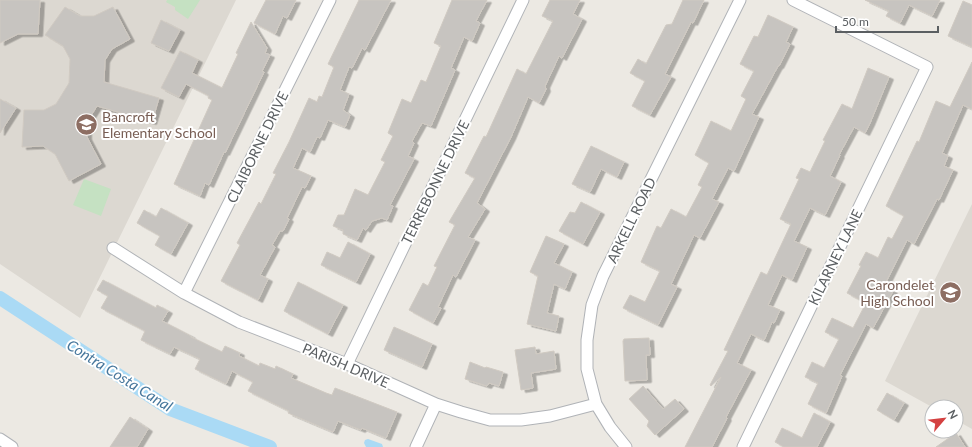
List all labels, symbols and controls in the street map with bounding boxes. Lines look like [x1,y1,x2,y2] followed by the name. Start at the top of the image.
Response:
[836,8,938,34] scale bar
[842,14,869,29] text: 50 m
[223,88,291,206] street label: CLAIBORNE DRIVE
[102,108,216,141] place label: Bancroft Elementary School
[74,111,100,137] school or university icon: Bancroft Elementary School
[398,117,472,247] street label: TERREBONNE DRIVE
[603,175,659,265] street label: ARKELL ROAD
[804,206,866,308] street label: KILARNEY LANE
[860,276,934,309] place label: Carondelet High School
[937,279,963,305] school or university icon: Carondelet High School
[64,335,177,415] water label: Contra Costa Canal
[300,339,392,391] street label: PARISH DRIVE
[924,399,964,439] north arrow
[946,407,961,421] text: N

